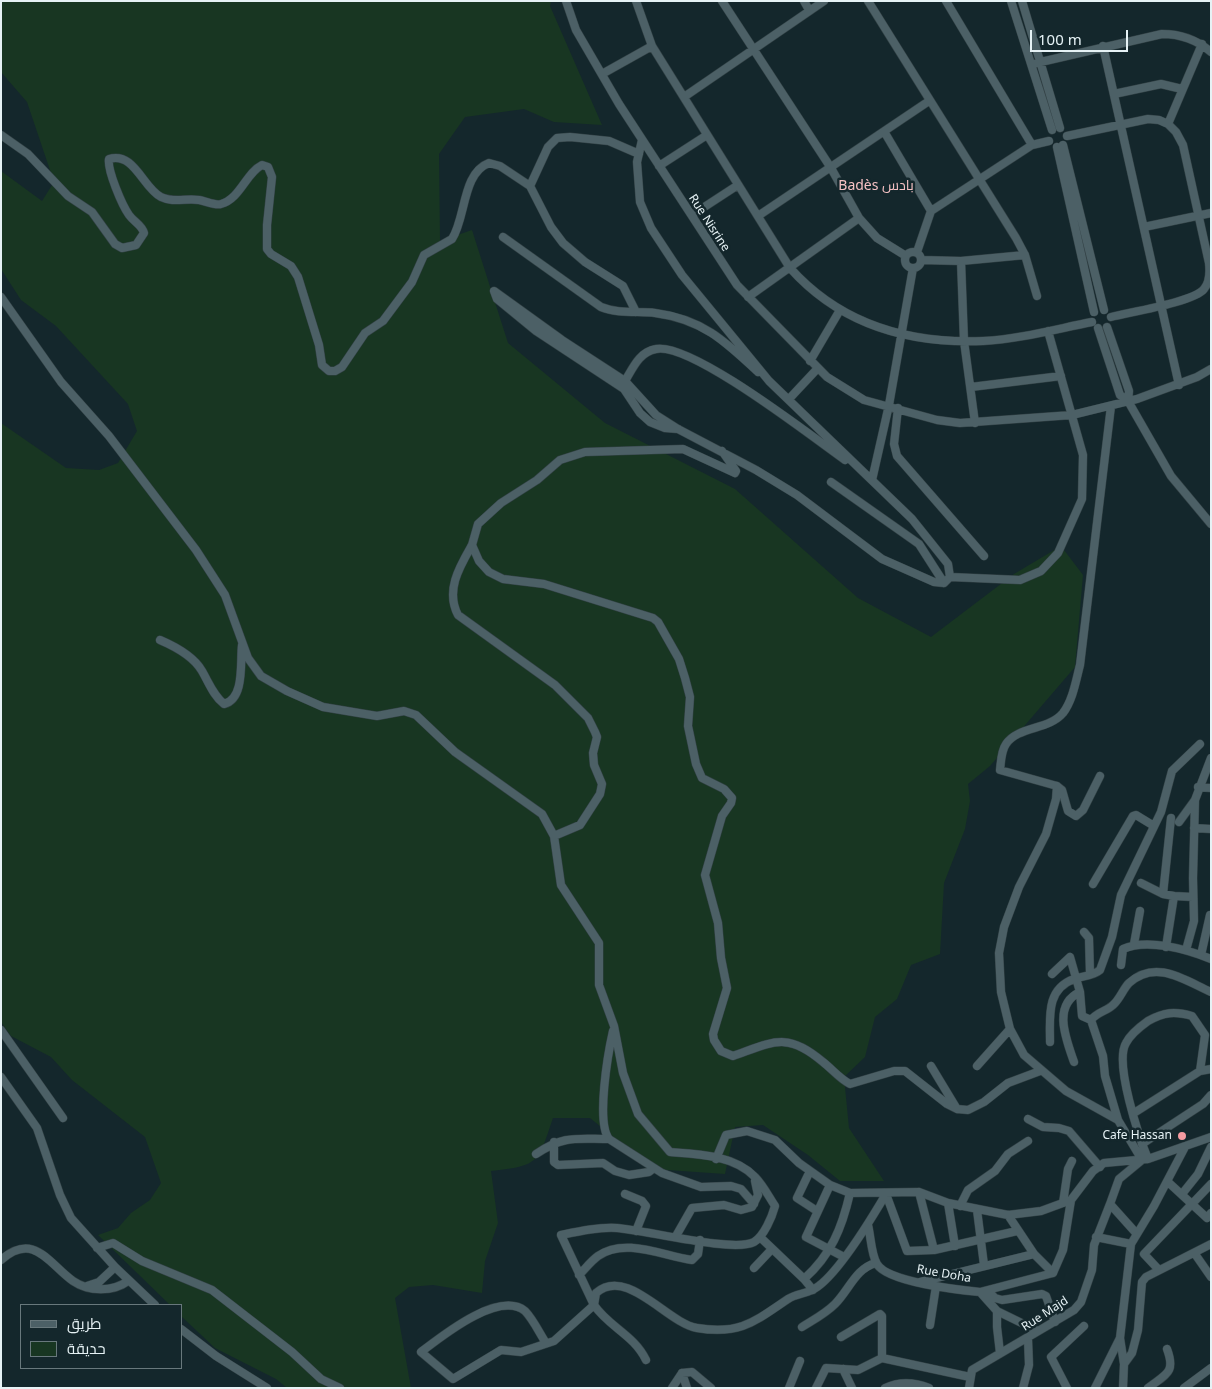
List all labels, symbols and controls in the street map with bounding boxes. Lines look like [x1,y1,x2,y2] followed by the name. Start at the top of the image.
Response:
[1032,20,1130,52] scale bar
[1038,29,1082,49] text: 100 m
[838,178,914,194] district label: Badès بادس
[685,192,733,254] street label: Rue Nisrine
[1102,1129,1172,1143] place label: Cafe Hassan
[1176,1130,1188,1142] marker: Cafe Hassan
[916,1262,972,1286] street label: Rue Doha
[1019,1294,1071,1334] street label: Rue Majd
[20,1304,182,1369] legend
[67,1313,101,1333] text: طريق
[67,1338,106,1358] text: حديقة

